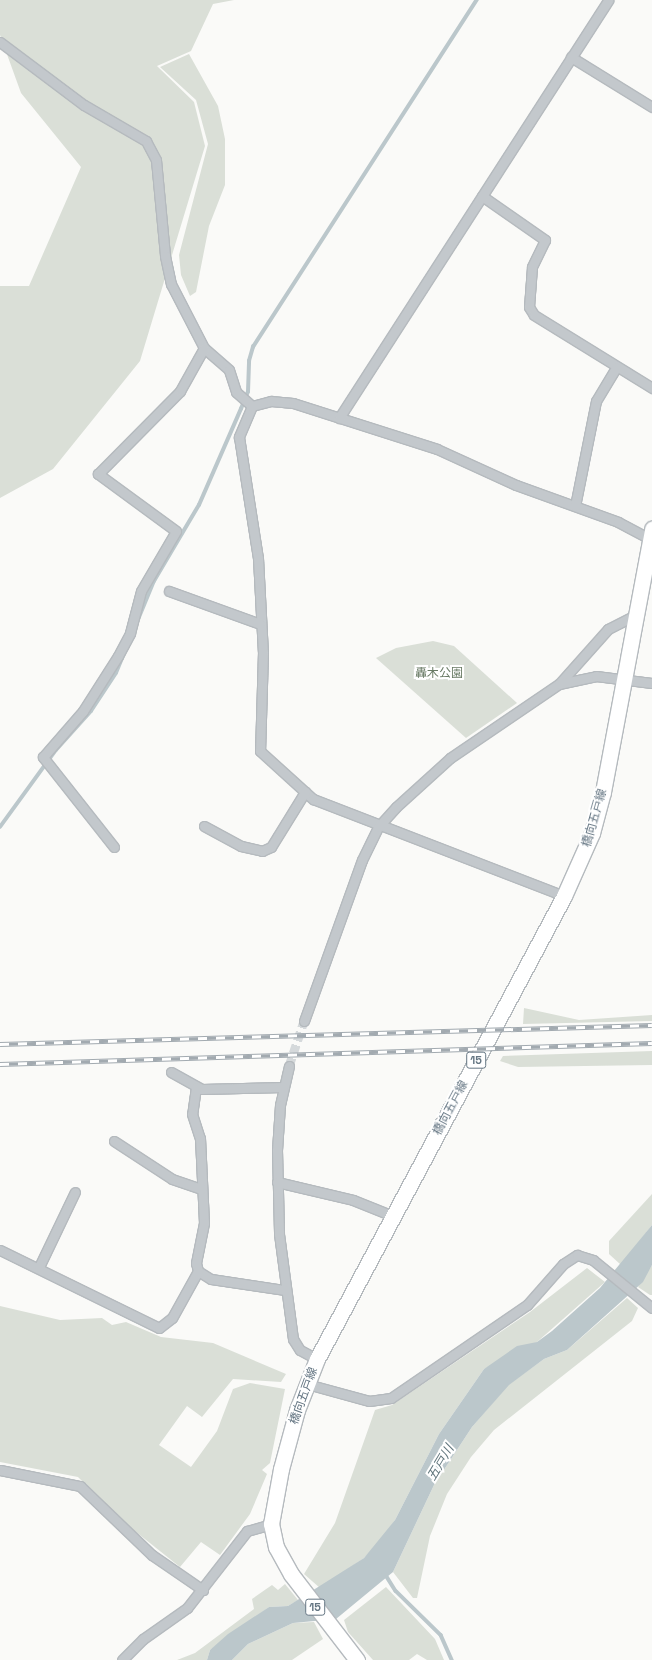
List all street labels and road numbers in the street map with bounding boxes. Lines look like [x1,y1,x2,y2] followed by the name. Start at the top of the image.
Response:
[580,787,610,849] street label: 橋向五戸線
[466,1051,486,1069] road number: 15
[431,1078,471,1138] street label: 橋向五戸線
[287,1365,321,1427] street label: 橋向五戸線
[305,1598,325,1616] road number: 15

